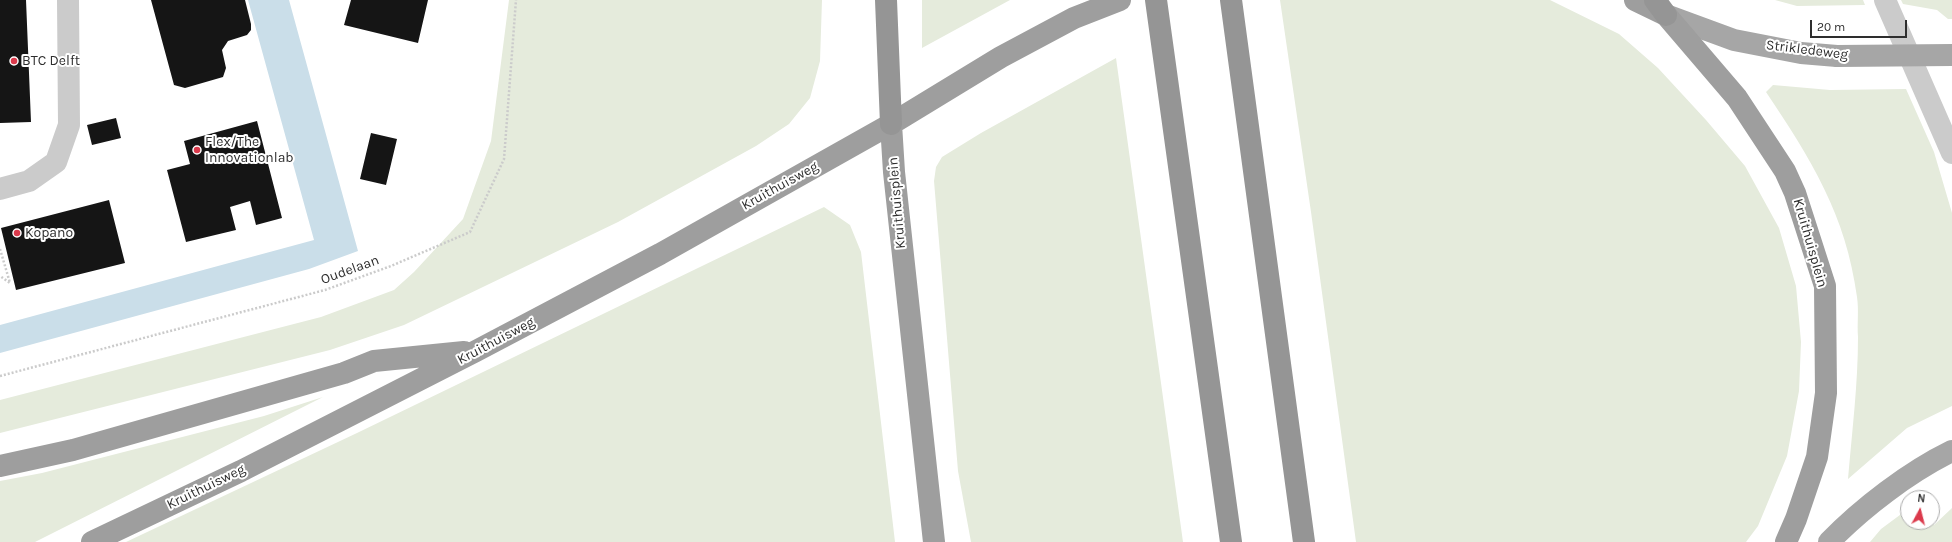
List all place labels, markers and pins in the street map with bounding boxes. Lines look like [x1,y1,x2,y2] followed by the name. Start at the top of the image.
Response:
[22,53,80,69] place label: BTC Delft
[9,56,19,66] marker: BTC Delft
[205,134,294,166] place label: Flex/The Innovationlab
[192,145,202,155] marker: Flex/The Innovationlab
[25,225,73,241] place label: Kopano
[12,228,22,238] marker: Kopano

